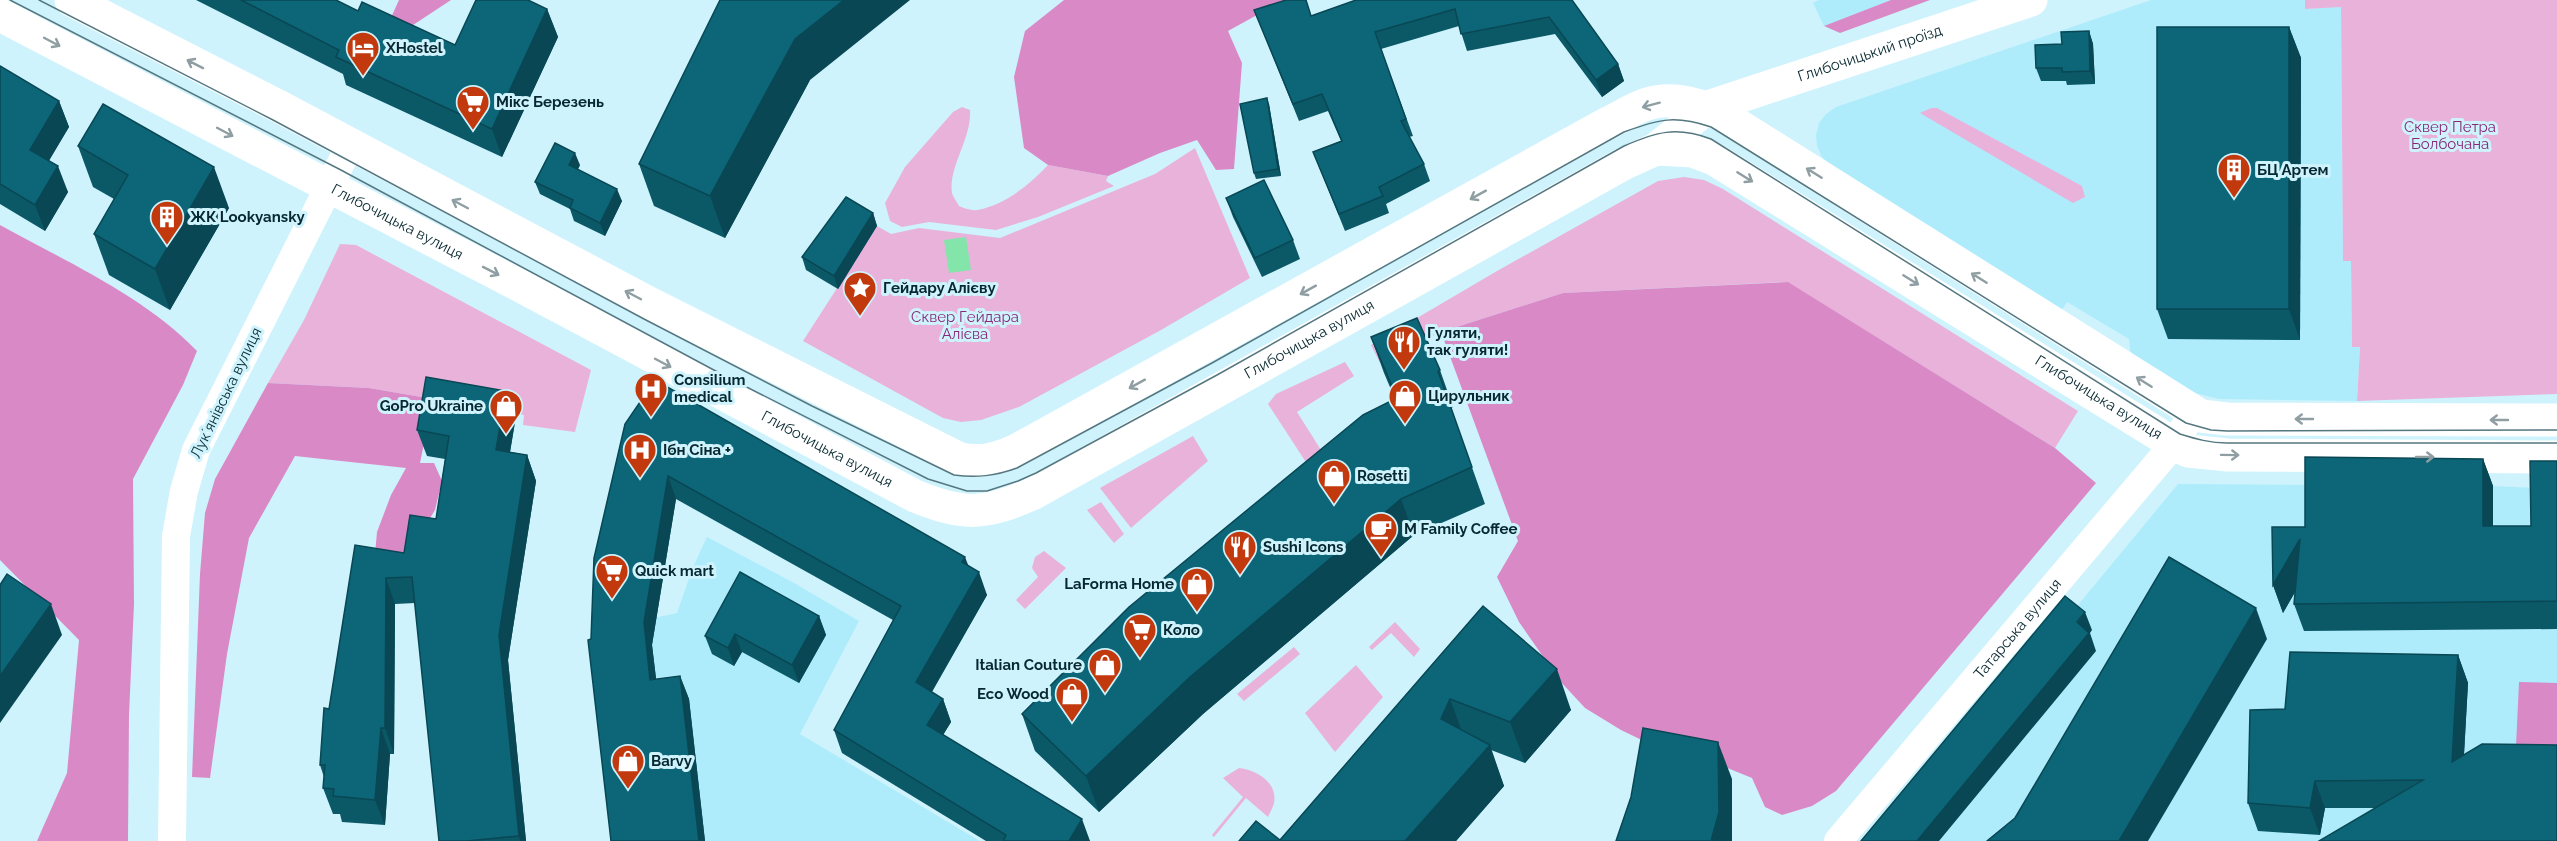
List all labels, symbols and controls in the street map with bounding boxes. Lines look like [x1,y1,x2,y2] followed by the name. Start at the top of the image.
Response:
[1795,21,1945,86] street label: Глибочицький проїзд
[345,30,381,77] hotel icon: XHostel
[43,36,60,48] one-way arrow
[385,39,443,57] place label: XHostel
[186,57,204,69] one-way arrow
[455,84,491,131] supermarket icon: Мікс Березень
[496,93,604,111] place label: Мікс Березень
[1641,99,1660,111] one-way arrow
[2404,118,2496,153] park label: Сквер Петра Болбочана
[215,127,233,138] one-way arrow
[2216,152,2252,199] building icon: БЦ Артем
[2257,161,2329,179] place label: БЦ Артем
[1806,167,1823,179] one-way arrow
[1736,172,1753,184] one-way arrow
[329,180,466,264] street label: Глибочицька вулиця
[1470,189,1487,201] one-way arrow
[452,198,470,209] one-way arrow
[149,199,185,246] building icon: ЖК Lookyansky
[190,208,306,226] place label: ЖК Lookyansky
[481,266,499,277] one-way arrow
[842,270,878,317] place icon: Гейдару Алієву
[1971,271,1988,283] one-way arrow
[1902,275,1919,287] one-way arrow
[883,279,997,297] place label: Гейдару Алієву
[1299,284,1316,296] one-way arrow
[625,289,642,301] one-way arrow
[1241,296,1377,383] street label: Глибочицька вулиця
[911,308,1019,343] park label: Сквер Гейдара Алієва
[1386,324,1422,371] restaurant icon: Гуляти, так гуляти!
[1427,324,1508,359] place label: Гуляти, так гуляти!
[186,325,266,461] street label: Лукʼянівська вулиця
[2032,351,2165,443] street label: Глибочицька вулиця
[654,357,671,369] one-way arrow
[633,371,669,418] hospital icon: Consilium medical
[674,371,745,406] place label: Consilium medical
[2136,376,2153,388] one-way arrow
[1129,378,1146,390] one-way arrow
[1387,378,1423,425] shop icon: Цирульник
[1428,387,1510,405] place label: Цирульник
[488,388,524,435] shop icon: GoPro Ukraine
[380,397,483,415] place label: GoPro Ukraine
[758,407,896,491] street label: Глибочицька вулиця
[2294,413,2314,425] one-way arrow
[2489,414,2509,426] one-way arrow
[622,432,658,479] hospital icon: Ібн Сіна +
[663,441,731,459] place label: Ібн Сіна +
[2220,449,2240,461] one-way arrow
[2415,451,2435,463] one-way arrow
[1316,458,1352,505] shop icon: Rosetti
[1357,467,1407,485] place label: Rosetti
[1363,511,1399,558] cafe icon: M Family Coffee
[1404,520,1518,538] place label: M Family Coffee
[1222,529,1258,576] restaurant icon: Sushi Icons
[1263,538,1343,556] place label: Sushi Icons
[594,553,630,600] supermarket icon: Quick mart
[635,562,714,580] place label: Quick mart
[1179,566,1215,613] shop icon: LaForma Home
[1064,575,1174,593] place label: LaForma Home
[1970,575,2065,683] street label: Татарська вулиця
[1122,612,1158,659] supermarket icon: Коло
[1163,621,1200,639] place label: Коло
[1087,647,1123,694] shop icon: Italian Couture
[975,656,1082,674] place label: Italian Couture
[1054,676,1090,723] shop icon: Eco Wood
[977,685,1049,703] place label: Eco Wood
[610,743,646,790] shop icon: Barvy
[651,752,693,770] place label: Barvy

